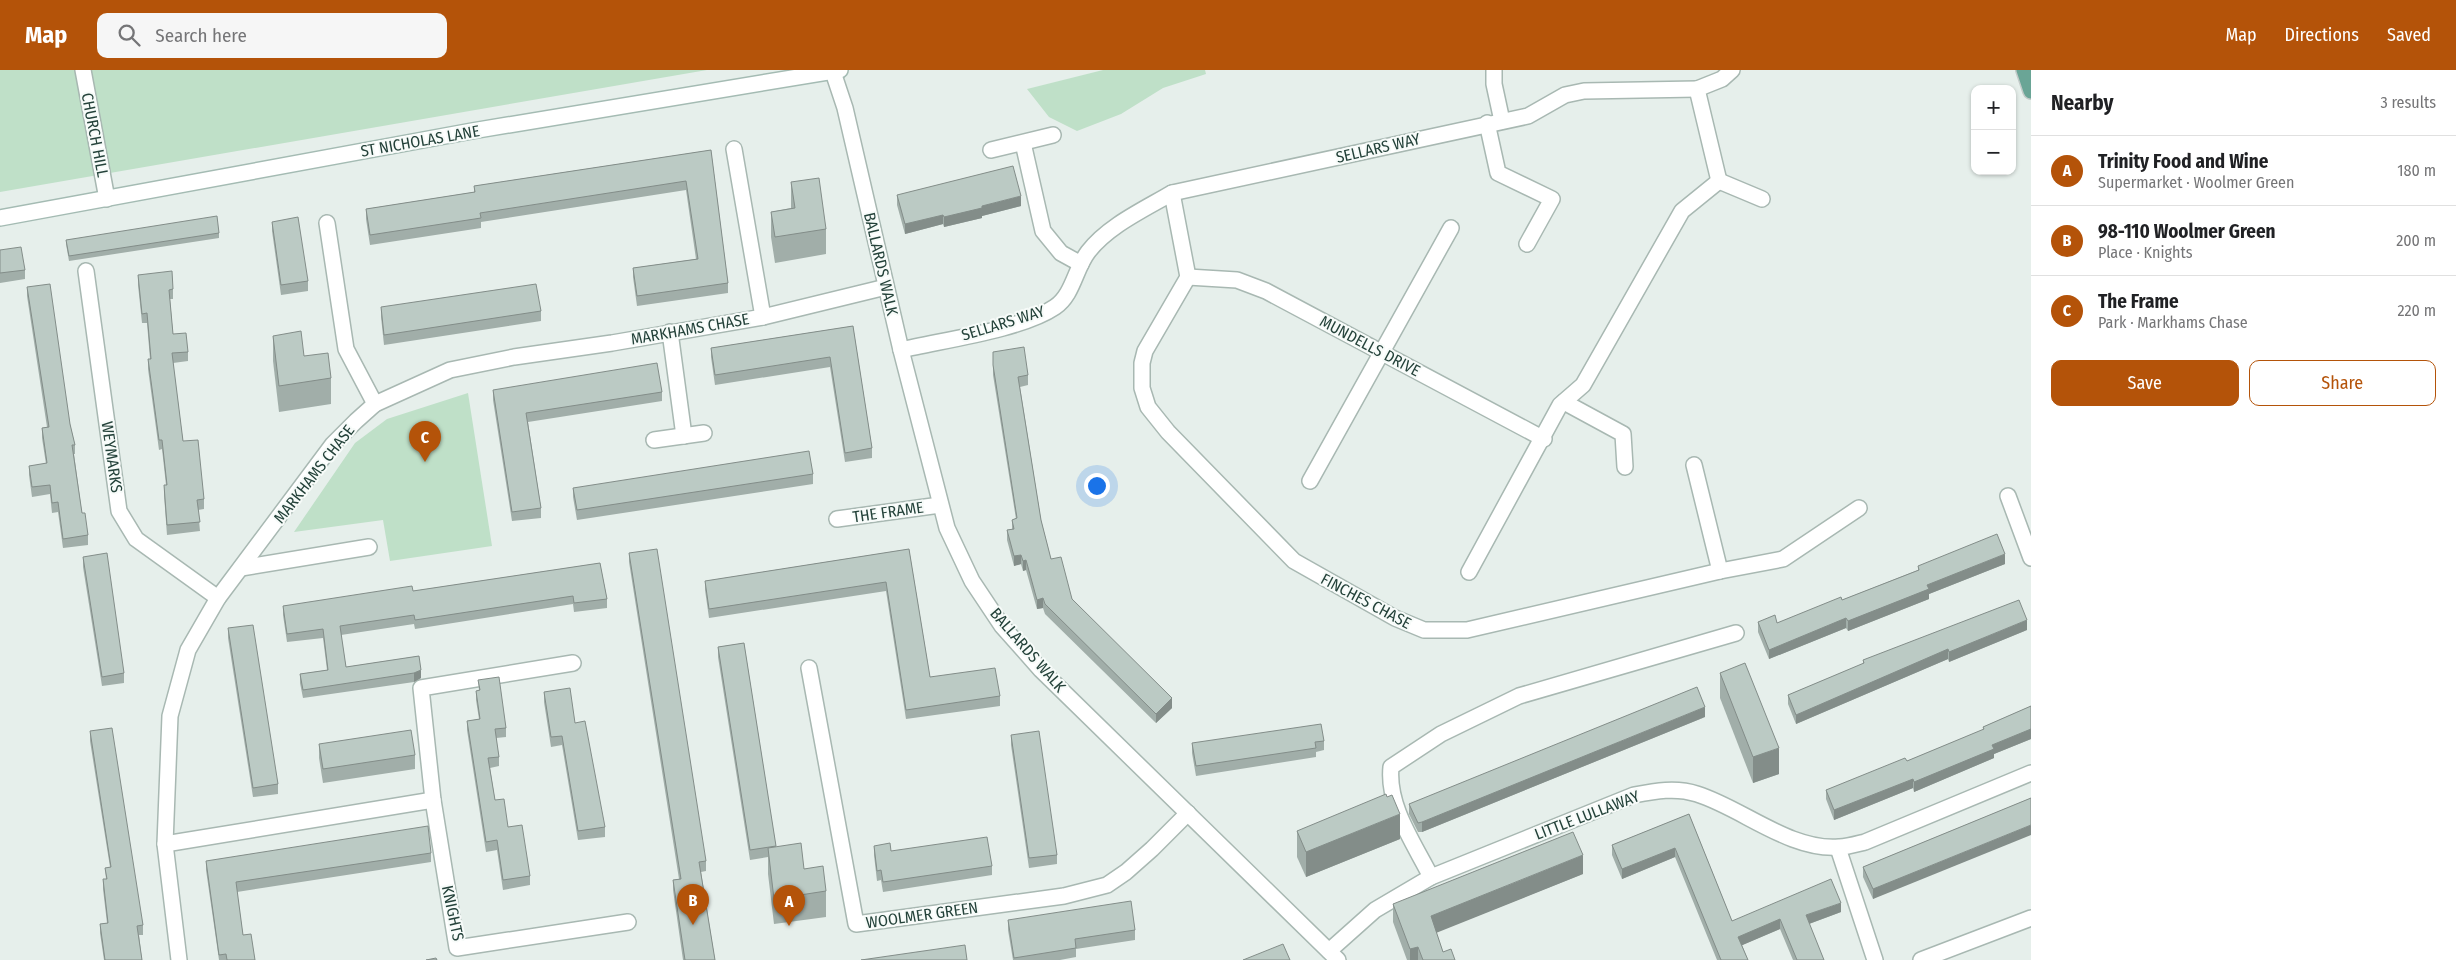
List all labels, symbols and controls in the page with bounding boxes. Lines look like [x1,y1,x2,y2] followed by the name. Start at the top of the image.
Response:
[97,13,447,58] search box
[25,21,67,49] text: Map
[115,21,143,49] icon: search
[155,24,247,47] text: Search here
[2225,24,2257,46] text: Map
[2285,24,2359,46] text: Directions
[2387,24,2431,46] text: Saved
[1971,85,2016,175] map controls
[1971,85,2016,130] button: +
[2051,90,2113,116] text: Nearby
[78,91,112,179] street label: CHURCH HILL
[2380,93,2436,112] text: 3 results
[359,121,481,161] street label: ST NICHOLAS LANE
[1334,129,1422,167] street label: SELLARS WAY
[1971,130,2016,175] button: −
[2098,150,2268,173] text: Trinity Food and Wine
[2063,161,2071,180] text: A
[2397,161,2436,180] text: 180 m
[2098,173,2294,192] text: Supermarket · Woolmer Green
[860,211,902,318] street label: BALLARDS WALK
[2098,220,2276,243] text: 98-110 Woolmer Green
[2063,231,2071,250] text: B
[2396,231,2436,250] text: 200 m
[2098,243,2193,262] text: Place · Knights
[2098,290,2179,313] text: The Frame
[959,301,1047,345] street label: SELLARS WAY
[2063,301,2071,320] text: C
[2397,301,2436,320] text: 220 m
[629,309,751,349] street label: MARKHAMS CHASE
[1317,312,1423,380] street label: MUNDELLS DRIVE
[2098,313,2248,332] text: Park · Markhams Chase
[2051,360,2239,406] button: Save
[2249,360,2436,406] button: Share
[98,420,126,494] street label: WEYMARKS
[270,421,358,527] street label: MARKHAMS CHASE
[409,421,441,462] pin: C
[1084,473,1110,499] your location
[851,498,925,526] street label: THE FRAME
[1318,569,1414,633] street label: FINCHES CHASE
[986,604,1070,696] street label: BALLARDS WALK
[1532,786,1642,844] street label: LITTLE LULLAWAY
[438,884,468,943] street label: KNIGHTS
[677,884,709,925] pin: B
[773,885,805,926] pin: A
[865,898,979,932] street label: WOOLMER GREEN

